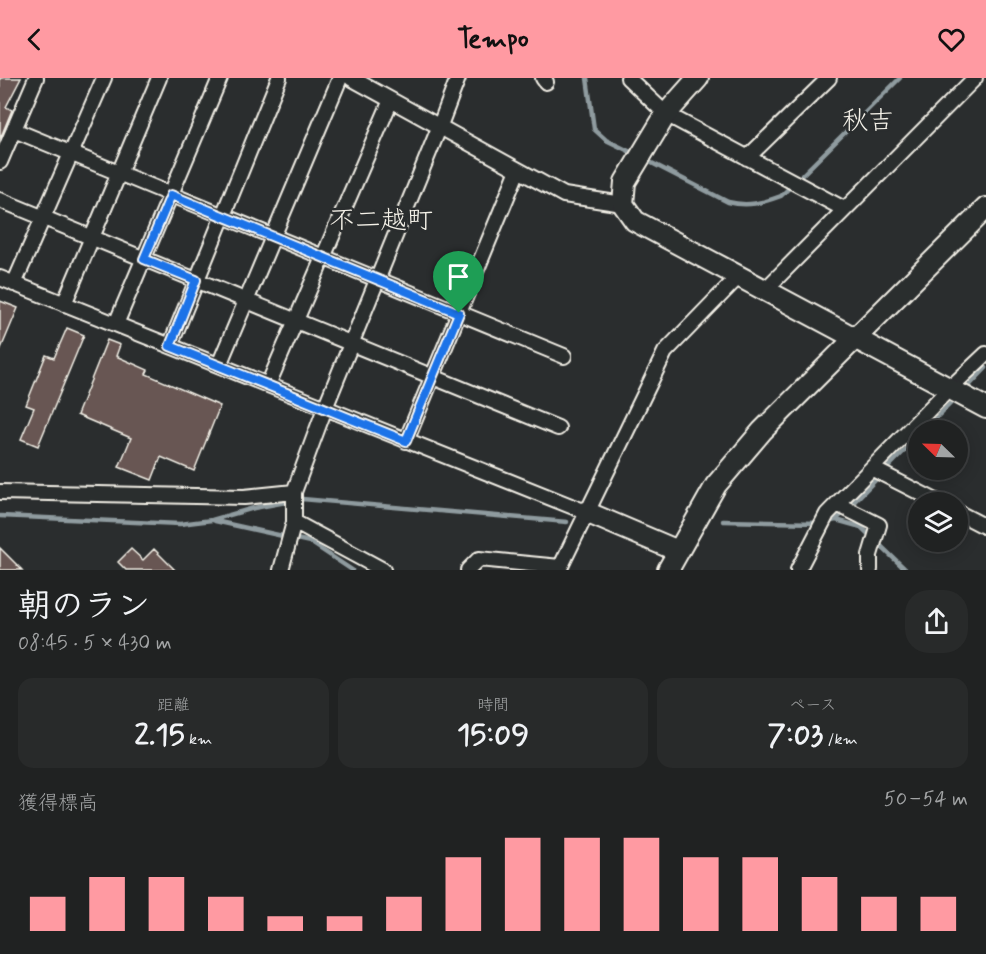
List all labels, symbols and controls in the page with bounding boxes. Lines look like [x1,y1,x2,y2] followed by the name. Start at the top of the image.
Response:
[457,22,529,57] text: Tempo
[18,23,51,56] icon: back
[935,23,968,56] icon: heart
[842,105,894,139] district label: 秋吉
[329,204,433,238] district label: 不二越町
[433,251,484,313] pin
[442,260,475,293] icon: arrive
[908,420,968,480] north arrow
[908,420,968,552] map controls
[908,492,968,552] button: layers
[18,585,150,629] text: 朝のラン
[905,590,968,653] button: share
[18,630,172,657] text: 08:45 · 5 × 430 m
[157,695,189,716] text: 距離
[477,695,509,716] text: 時間
[789,695,836,716] text: ペース
[134,716,185,755] text: 2.15
[457,716,529,755] text: 15:09
[767,716,823,755] text: 7:03
[185,729,212,750] text: km
[823,729,858,750] text: /km
[884,786,968,813] text: 50–54 m
[18,790,98,817] text: 獲得標高

